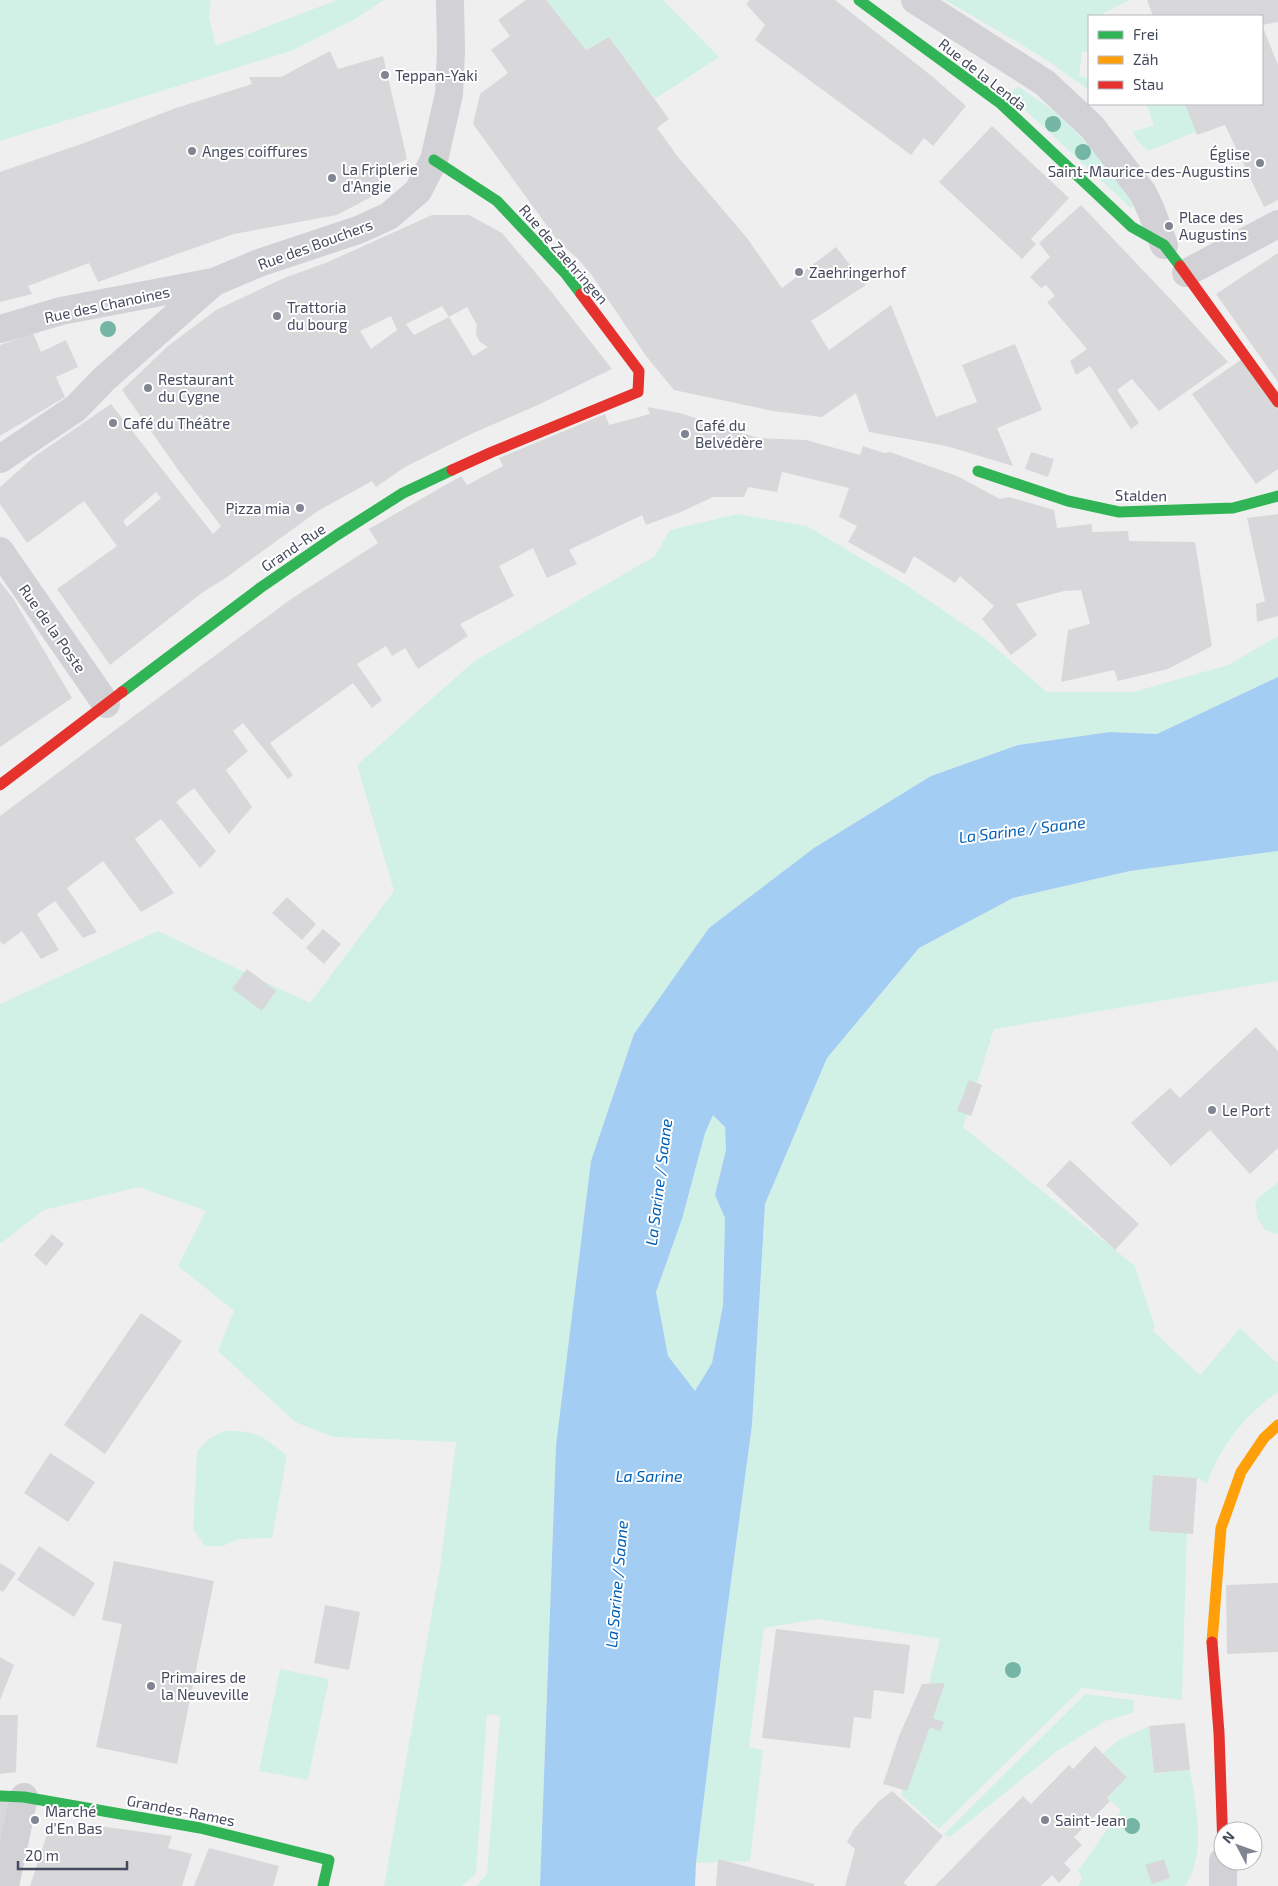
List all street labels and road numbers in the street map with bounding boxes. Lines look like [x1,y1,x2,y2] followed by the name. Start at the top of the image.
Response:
[935,34,1031,114] street label: Rue de la Lenda
[516,200,612,308] street label: Rue de Zaehringen
[255,215,375,273] street label: Rue des Bouchers
[43,282,171,326] street label: Rue des Chanoines
[1115,486,1167,504] street label: Stalden
[257,519,329,575] street label: Grand-Rue
[16,580,90,676] street label: Rue de la Poste
[125,1791,237,1829] street label: Grandes-Rames

